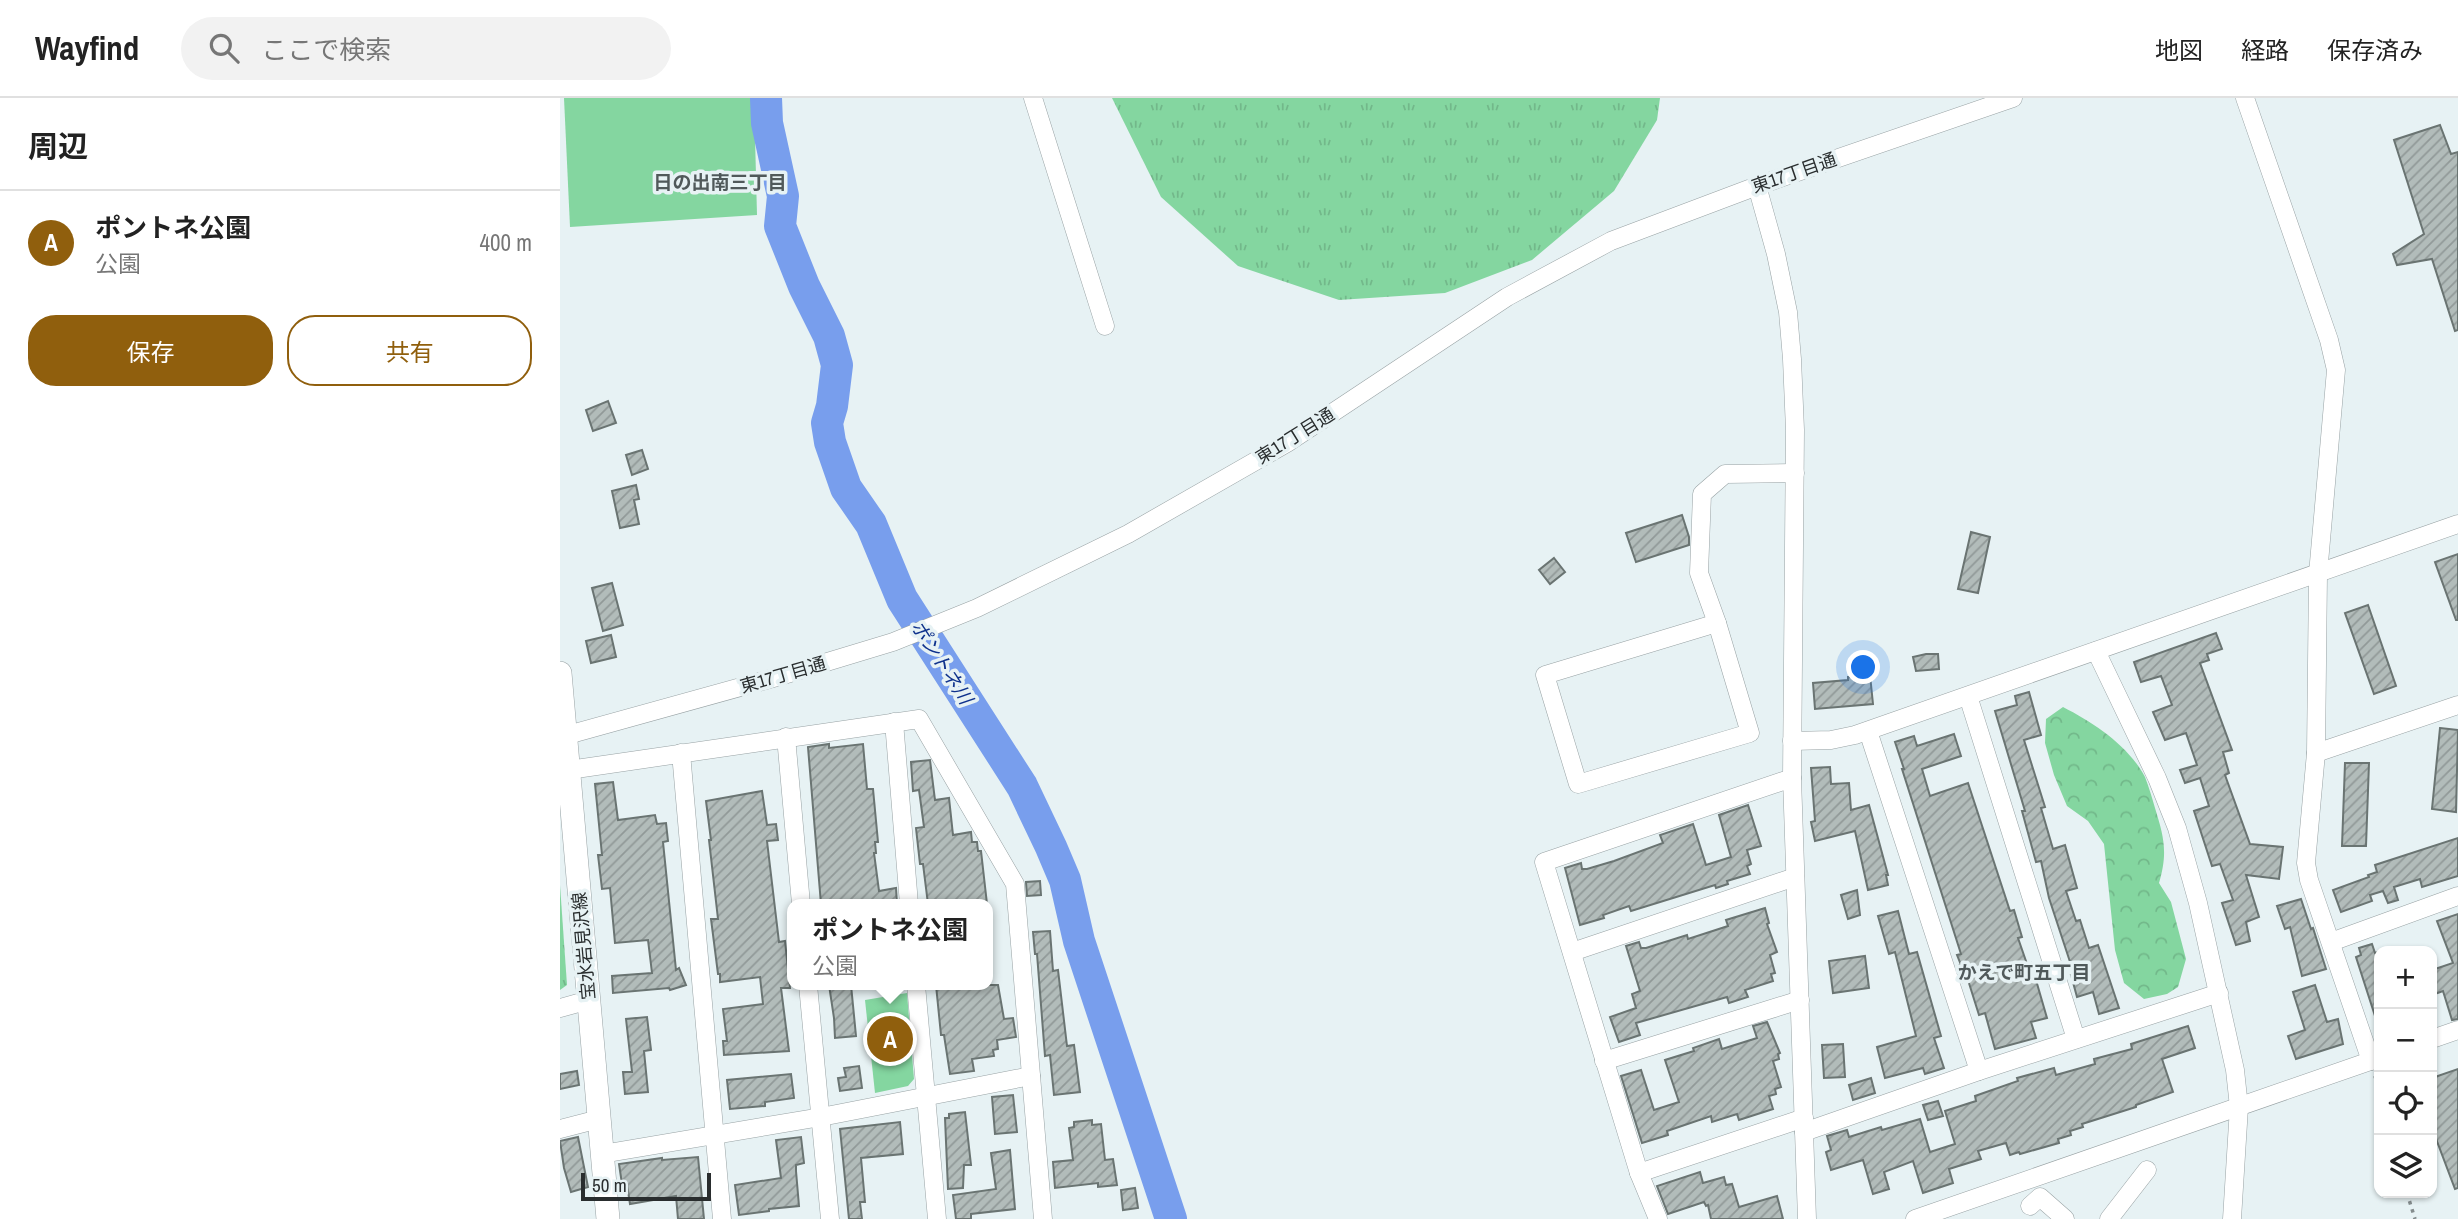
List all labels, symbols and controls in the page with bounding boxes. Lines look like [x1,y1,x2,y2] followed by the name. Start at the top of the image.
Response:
[181,17,671,80] search box
[35,26,139,70] text: Wayfind
[205,29,243,67] icon: search
[261,32,391,67] text: ここで検索
[2155,34,2203,66] text: 地図
[2241,34,2289,66] text: 経路
[2327,34,2423,66] text: 保存済み
[28,126,88,166] text: 周辺
[1748,146,1840,199] street label: 東17丁目通
[653,169,787,195] district label: 日の出南三丁目
[95,210,251,245] text: ポントネ公園
[44,227,58,258] text: A
[480,227,532,258] text: 400 m
[95,248,141,279] text: 公園
[28,315,273,386] button: 保存
[287,315,532,386] button: 共有
[1251,402,1339,470] street label: 東17丁目通
[905,615,980,711] water label: ポントネ川
[737,650,829,699] street label: 東17丁目通
[1846,650,1880,684] your location
[566,891,601,1001] street label: 宝水岩見沢線
[787,899,993,990] popup
[812,912,968,947] text: ポントネ公園
[2374,946,2437,1198] map controls
[2374,946,2437,1009] button: +
[812,950,858,981] text: 公園
[1958,959,2090,985] district label: かえで町五丁目
[2374,1009,2437,1072] button: −
[867,1013,913,1065] pin: A
[2374,1072,2437,1135] button: locate
[2374,1135,2437,1198] button: layers
[581,1170,710,1202] scale bar
[592,1172,627,1198] text: 50 m

